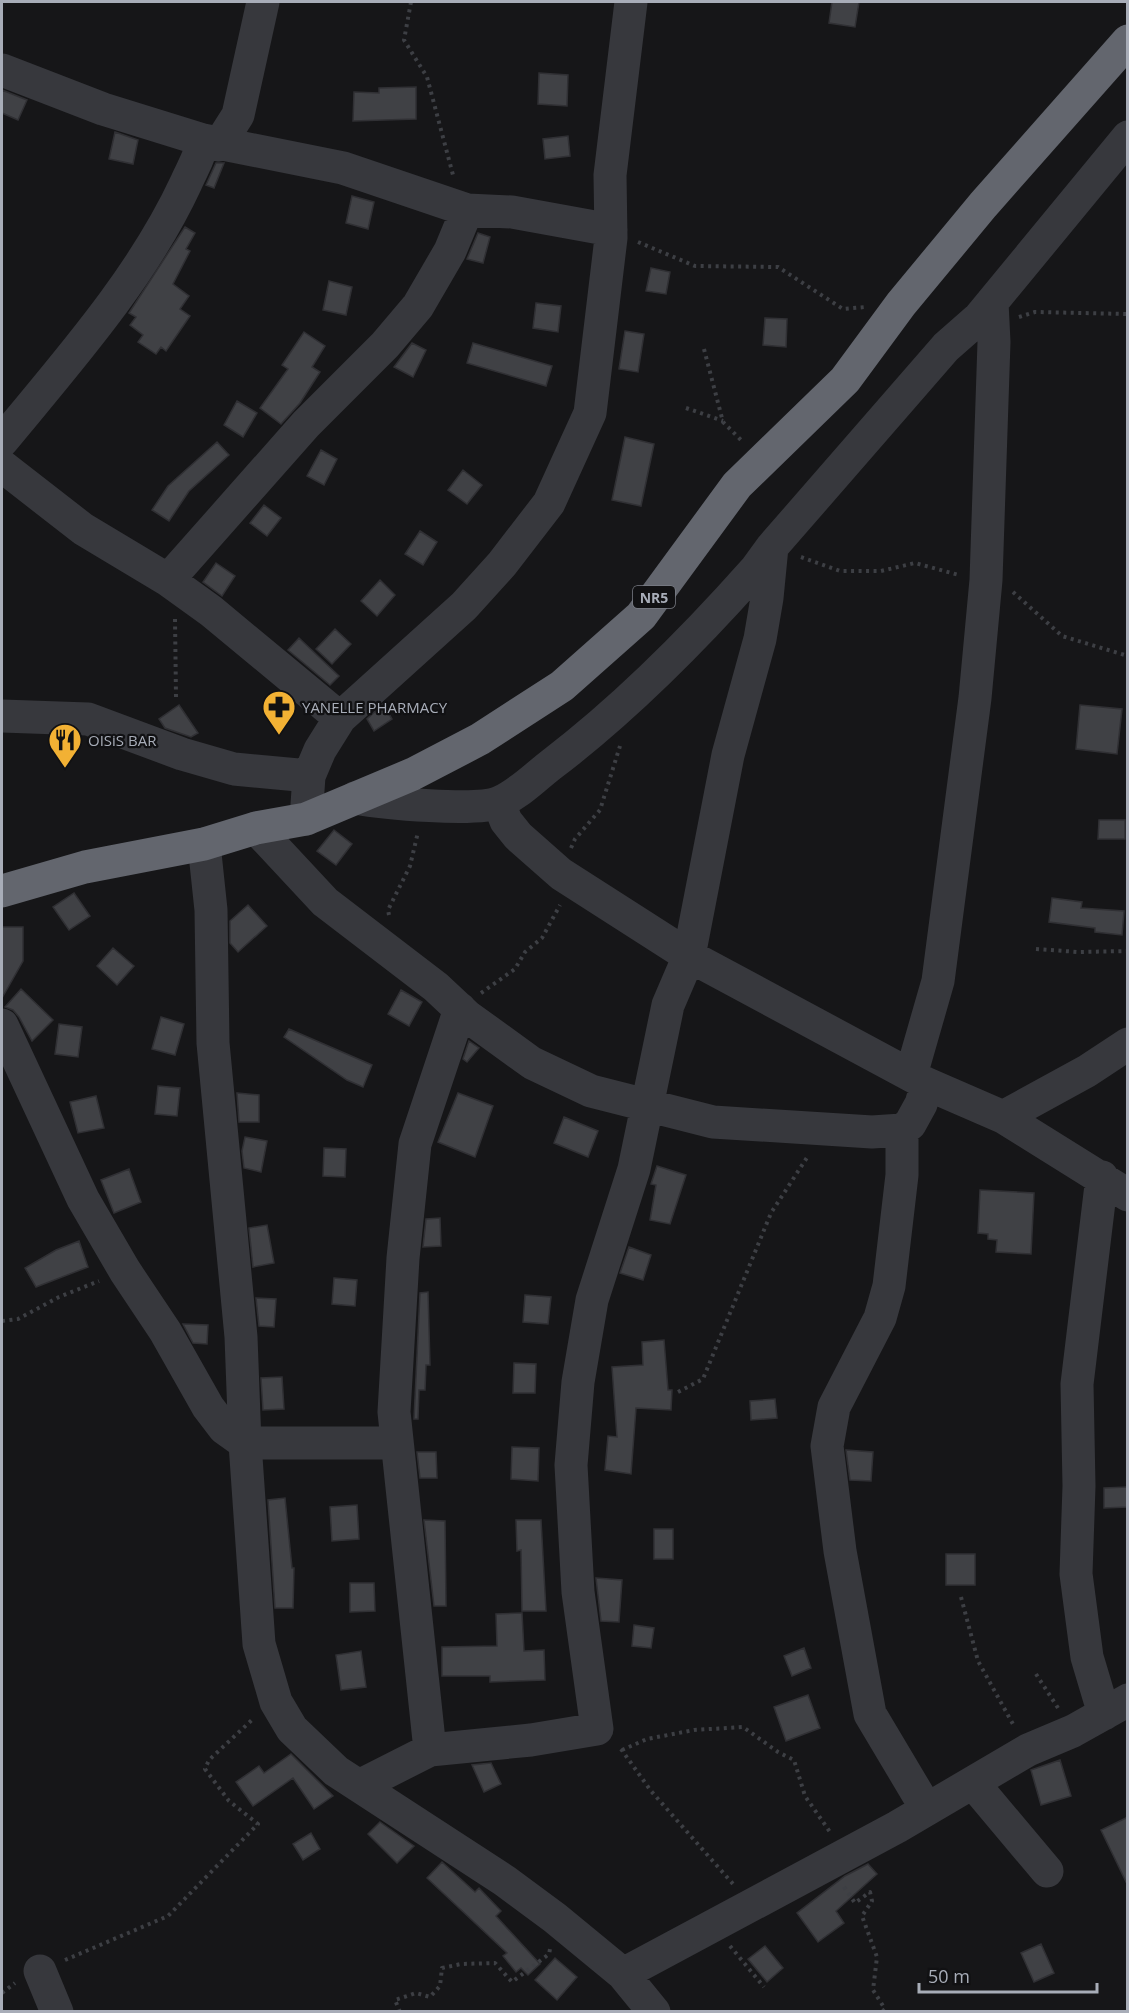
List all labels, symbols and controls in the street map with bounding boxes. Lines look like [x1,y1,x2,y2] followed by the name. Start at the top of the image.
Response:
[633,586,675,608] road number: NR5
[261,689,297,736] pharmacy icon: YANELLE PHARMACY
[302,697,448,717] place label: YANELLE PHARMACY
[47,722,83,769] restaurant icon: OISiS BAR
[88,730,157,750] place label: OISiS BAR
[919,1956,1098,1994] scale bar
[928,1964,970,1988] text: 50 m

